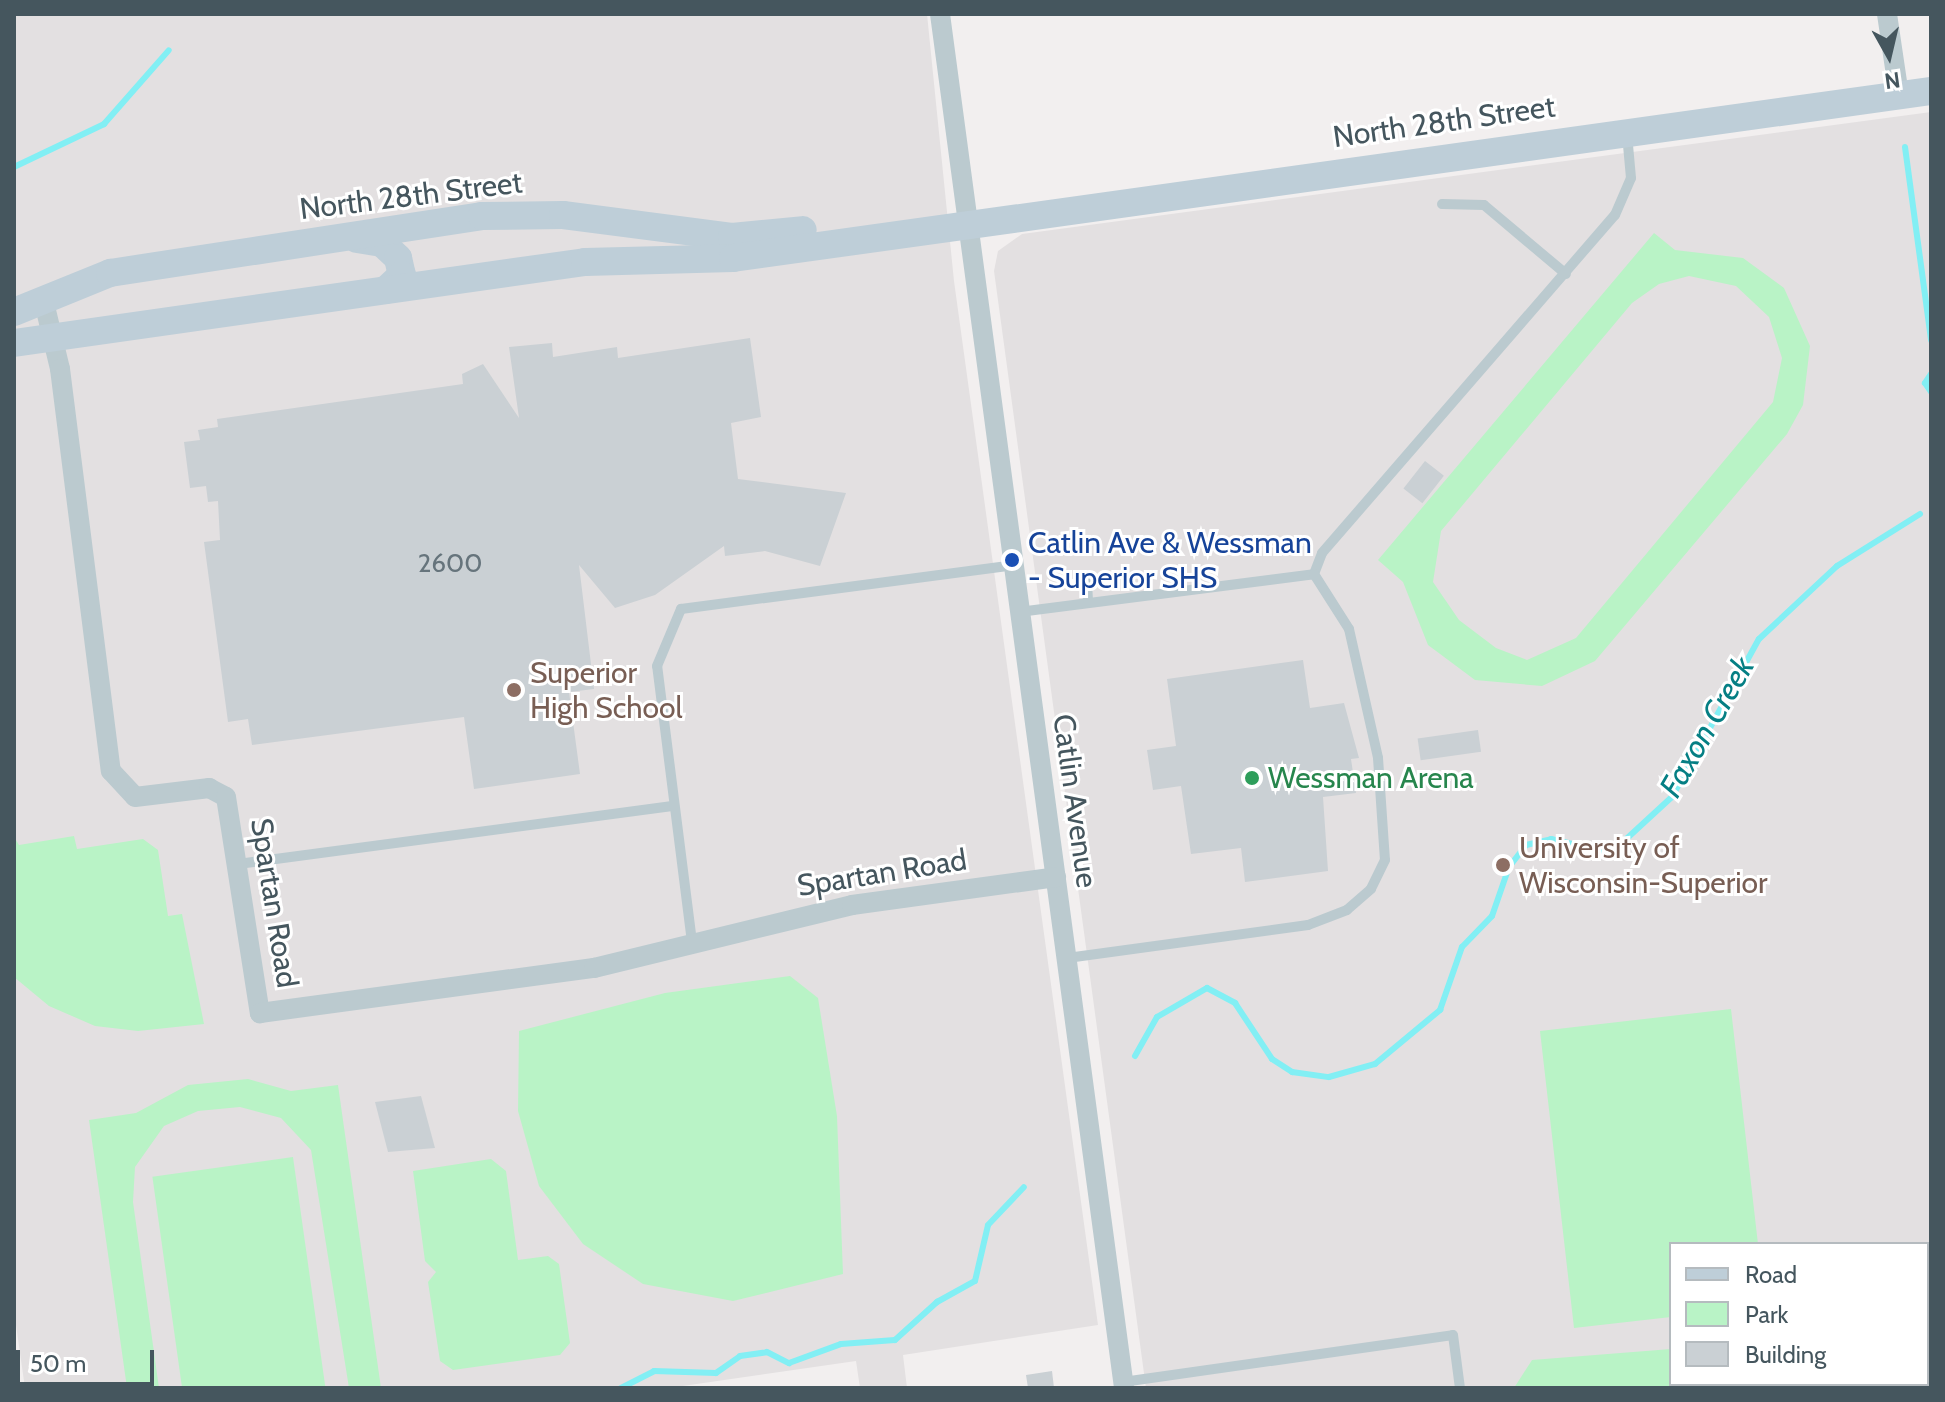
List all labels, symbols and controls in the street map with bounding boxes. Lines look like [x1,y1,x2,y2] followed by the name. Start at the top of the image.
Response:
[1849,16,1929,96] north arrow
[1883,66,1902,95] text: N
[1331,89,1557,155] street label: North 28th Street
[298,164,524,228] street label: North 28th Street
[1028,525,1312,596] place label: Catlin Ave & Wessman - Superior SHS
[418,548,482,580] house number: 2600
[1003,551,1021,569] marker: Catlin Ave & Wessman - Superior SHS
[1651,650,1763,804] water label: Faxon Creek
[530,655,683,726] place label: Superior High School
[505,681,523,699] marker: Superior High School
[1045,712,1105,890] street label: Catlin Avenue
[1268,760,1474,796] place label: Wessman Arena
[1243,769,1261,787] marker: Wessman Arena
[243,816,305,990] street label: Spartan Road
[1519,830,1768,900] place label: University of Wisconsin-Superior
[795,842,969,904] street label: Spartan Road
[1494,856,1512,874] marker: University of Wisconsin-Superior
[1669,1242,1929,1386] legend
[1745,1260,1797,1289] text: Road
[1745,1300,1788,1329] text: Park
[20,1334,158,1384] scale bar
[1745,1340,1826,1369] text: Building
[30,1349,86,1378] text: 50 m

